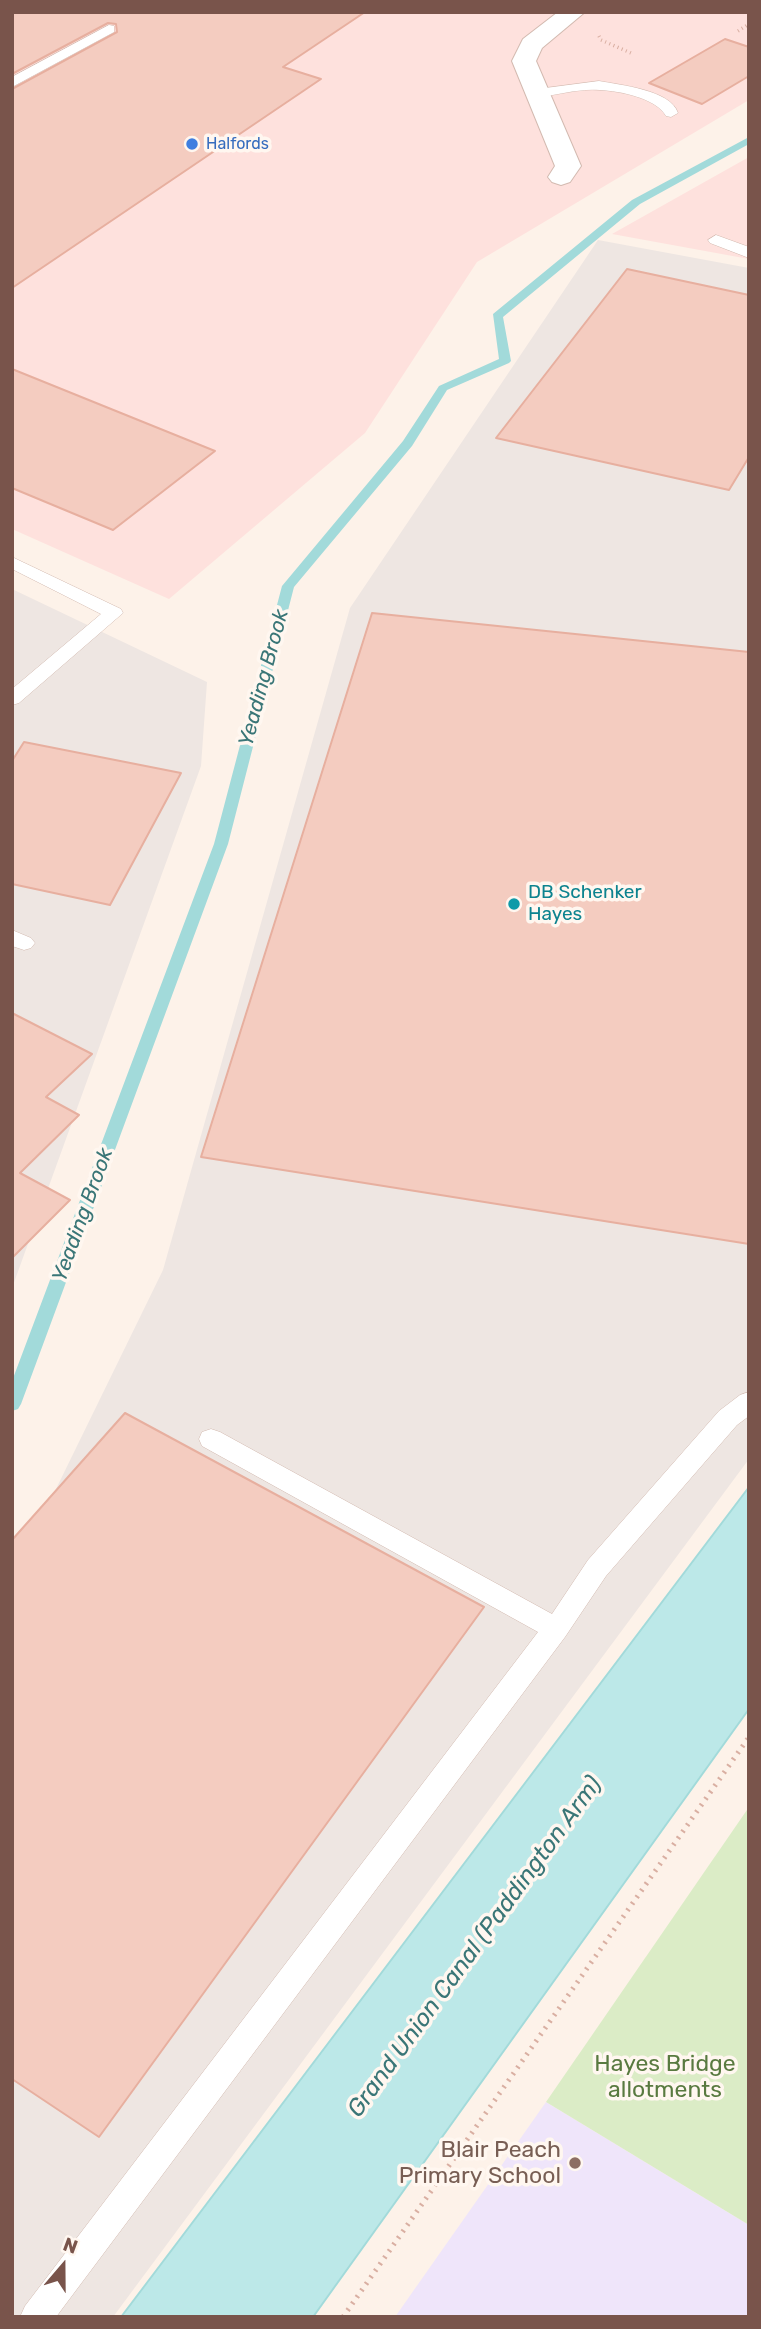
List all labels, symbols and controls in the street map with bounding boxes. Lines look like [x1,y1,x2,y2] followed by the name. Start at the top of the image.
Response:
[206,134,269,154] place label: Halfords
[184,136,200,152] marker: Halfords
[234,607,294,749] water label: Yeading Brook
[528,882,642,926] place label: DB Schenker Hayes
[506,896,522,912] marker: DB Schenker Hayes
[47,1145,119,1285] water label: Yeading Brook
[342,1771,608,2123] water label: Grand Union Canal (Paddington Arm)
[594,2050,736,2104] park label: Hayes Bridge allotments
[399,2136,561,2190] place label: Blair Peach Primary School
[567,2155,583,2171] marker: Blair Peach Primary School
[28,2231,98,2301] north arrow
[60,2233,81,2259] text: N

